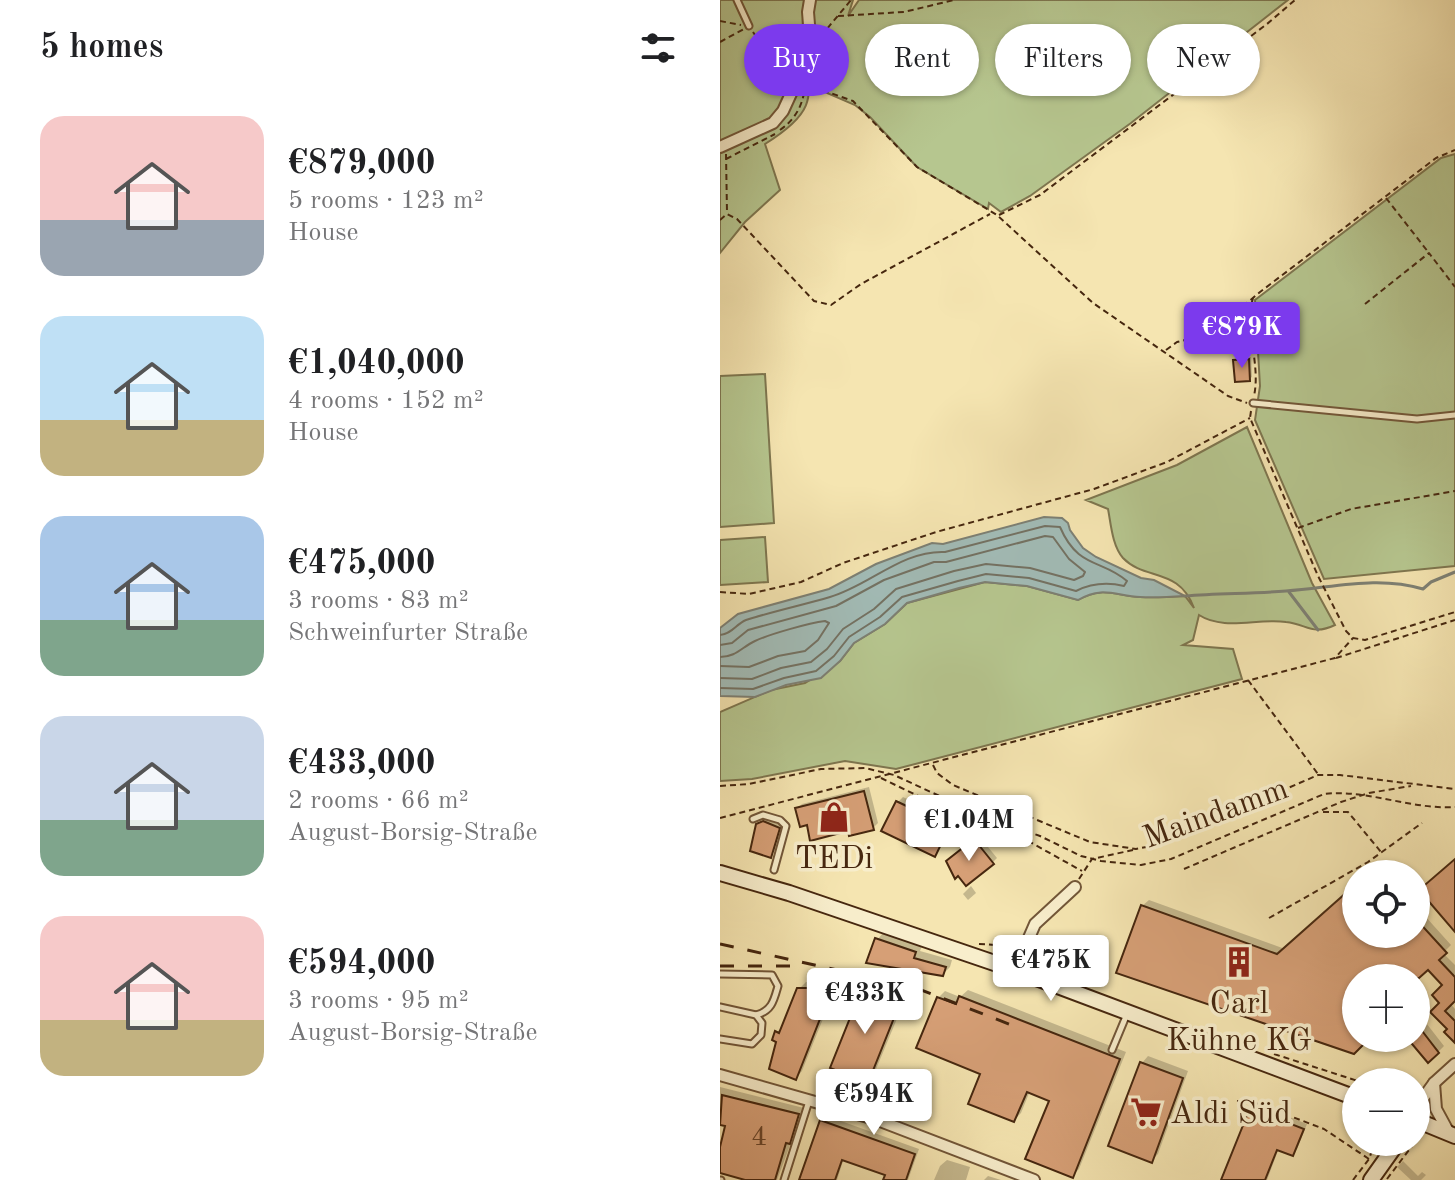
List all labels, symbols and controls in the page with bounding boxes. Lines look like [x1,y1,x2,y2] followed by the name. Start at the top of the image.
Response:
[744,24,849,96] chip: Buy
[865,24,979,96] chip: Rent
[995,24,1131,96] chip: Filters
[1147,24,1260,96] chip: New
[636,26,680,70] icon: filters
[40,31,163,65] text: 5 homes
[288,147,436,181] text: €879,000
[104,148,200,244] icon: home
[288,188,484,214] text: 5 rooms · 123 m²
[288,220,359,246] text: House
[1186,302,1298,370] pin: €879K
[1202,315,1282,341] text: €879K
[288,347,465,381] text: €1,040,000
[104,348,200,444] icon: home
[288,388,484,414] text: 4 rooms · 152 m²
[288,420,359,446] text: House
[288,547,436,581] text: €475,000
[104,548,200,644] icon: home
[288,588,469,614] text: 3 rooms · 83 m²
[288,620,528,646] text: Schweinfurter Straße
[288,747,436,781] text: €433,000
[104,748,200,844] icon: home
[1139,774,1293,856] street label: Maindamm
[288,788,469,814] text: 2 rooms · 66 m²
[904,795,1034,863] pin: €1.04M
[817,800,851,834] shop icon: TEDi
[924,808,1014,834] text: €1.04M
[288,820,538,846] text: August-Borsig-Straße
[795,844,873,876] place label: TEDi
[1342,860,1430,1156] map controls
[1342,860,1430,948] button: locate
[995,935,1107,1003] pin: €475K
[1222,945,1256,979] building icon: Carl Kühne KG
[288,947,436,981] text: €594,000
[104,948,200,1044] icon: home
[1011,948,1091,974] text: €475K
[1342,964,1430,1052] button: +
[809,968,921,1036] pin: €433K
[825,981,905,1007] text: €433K
[288,988,469,1014] text: 3 rooms · 95 m²
[1166,989,1312,1058] place label: Carl Kühne KG
[288,1020,538,1046] text: August-Borsig-Straße
[1342,1068,1430,1156] button: −
[818,1069,930,1137] pin: €594K
[834,1082,914,1108] text: €594K
[1129,1095,1163,1129] supermarket icon: Aldi Süd
[1170,1099,1291,1131] place label: Aldi Süd
[751,1124,767,1152] house number: 4

